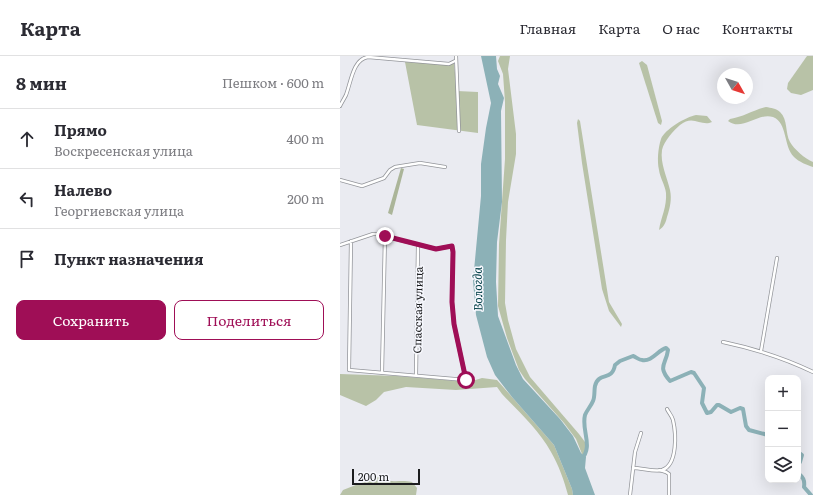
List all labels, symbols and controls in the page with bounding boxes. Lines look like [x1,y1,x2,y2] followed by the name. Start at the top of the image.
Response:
[20,14,81,42] text: Карта
[520,18,576,38] text: Главная
[598,18,640,38] text: Карта
[662,18,700,38] text: О нас
[722,18,793,38] text: Контакты
[717,68,753,104] north arrow
[16,70,67,95] text: 8 мин
[222,73,324,92] text: Пешком · 600 m
[54,118,107,141] text: Прямо
[16,128,38,150] icon: ahead
[287,129,324,148] text: 400 m
[54,141,193,160] text: Воскресенская улица
[54,178,112,201] text: Налево
[16,188,38,210] icon: left
[287,189,324,208] text: 200 m
[54,201,184,220] text: Георгиевская улица
[376,227,394,245] route end
[54,247,204,270] text: Пункт назначения
[16,248,38,270] icon: arrive
[408,266,426,354] street label: Спасская улица
[468,267,486,311] water label: Вологда
[16,300,166,340] button: Сохранить
[174,300,324,340] button: Поделиться
[457,371,475,389] route start
[765,375,801,483] map controls
[765,375,801,411] button: +
[765,411,801,447] button: −
[765,447,801,483] button: layers
[352,467,420,486] scale bar
[358,468,389,484] text: 200 m

